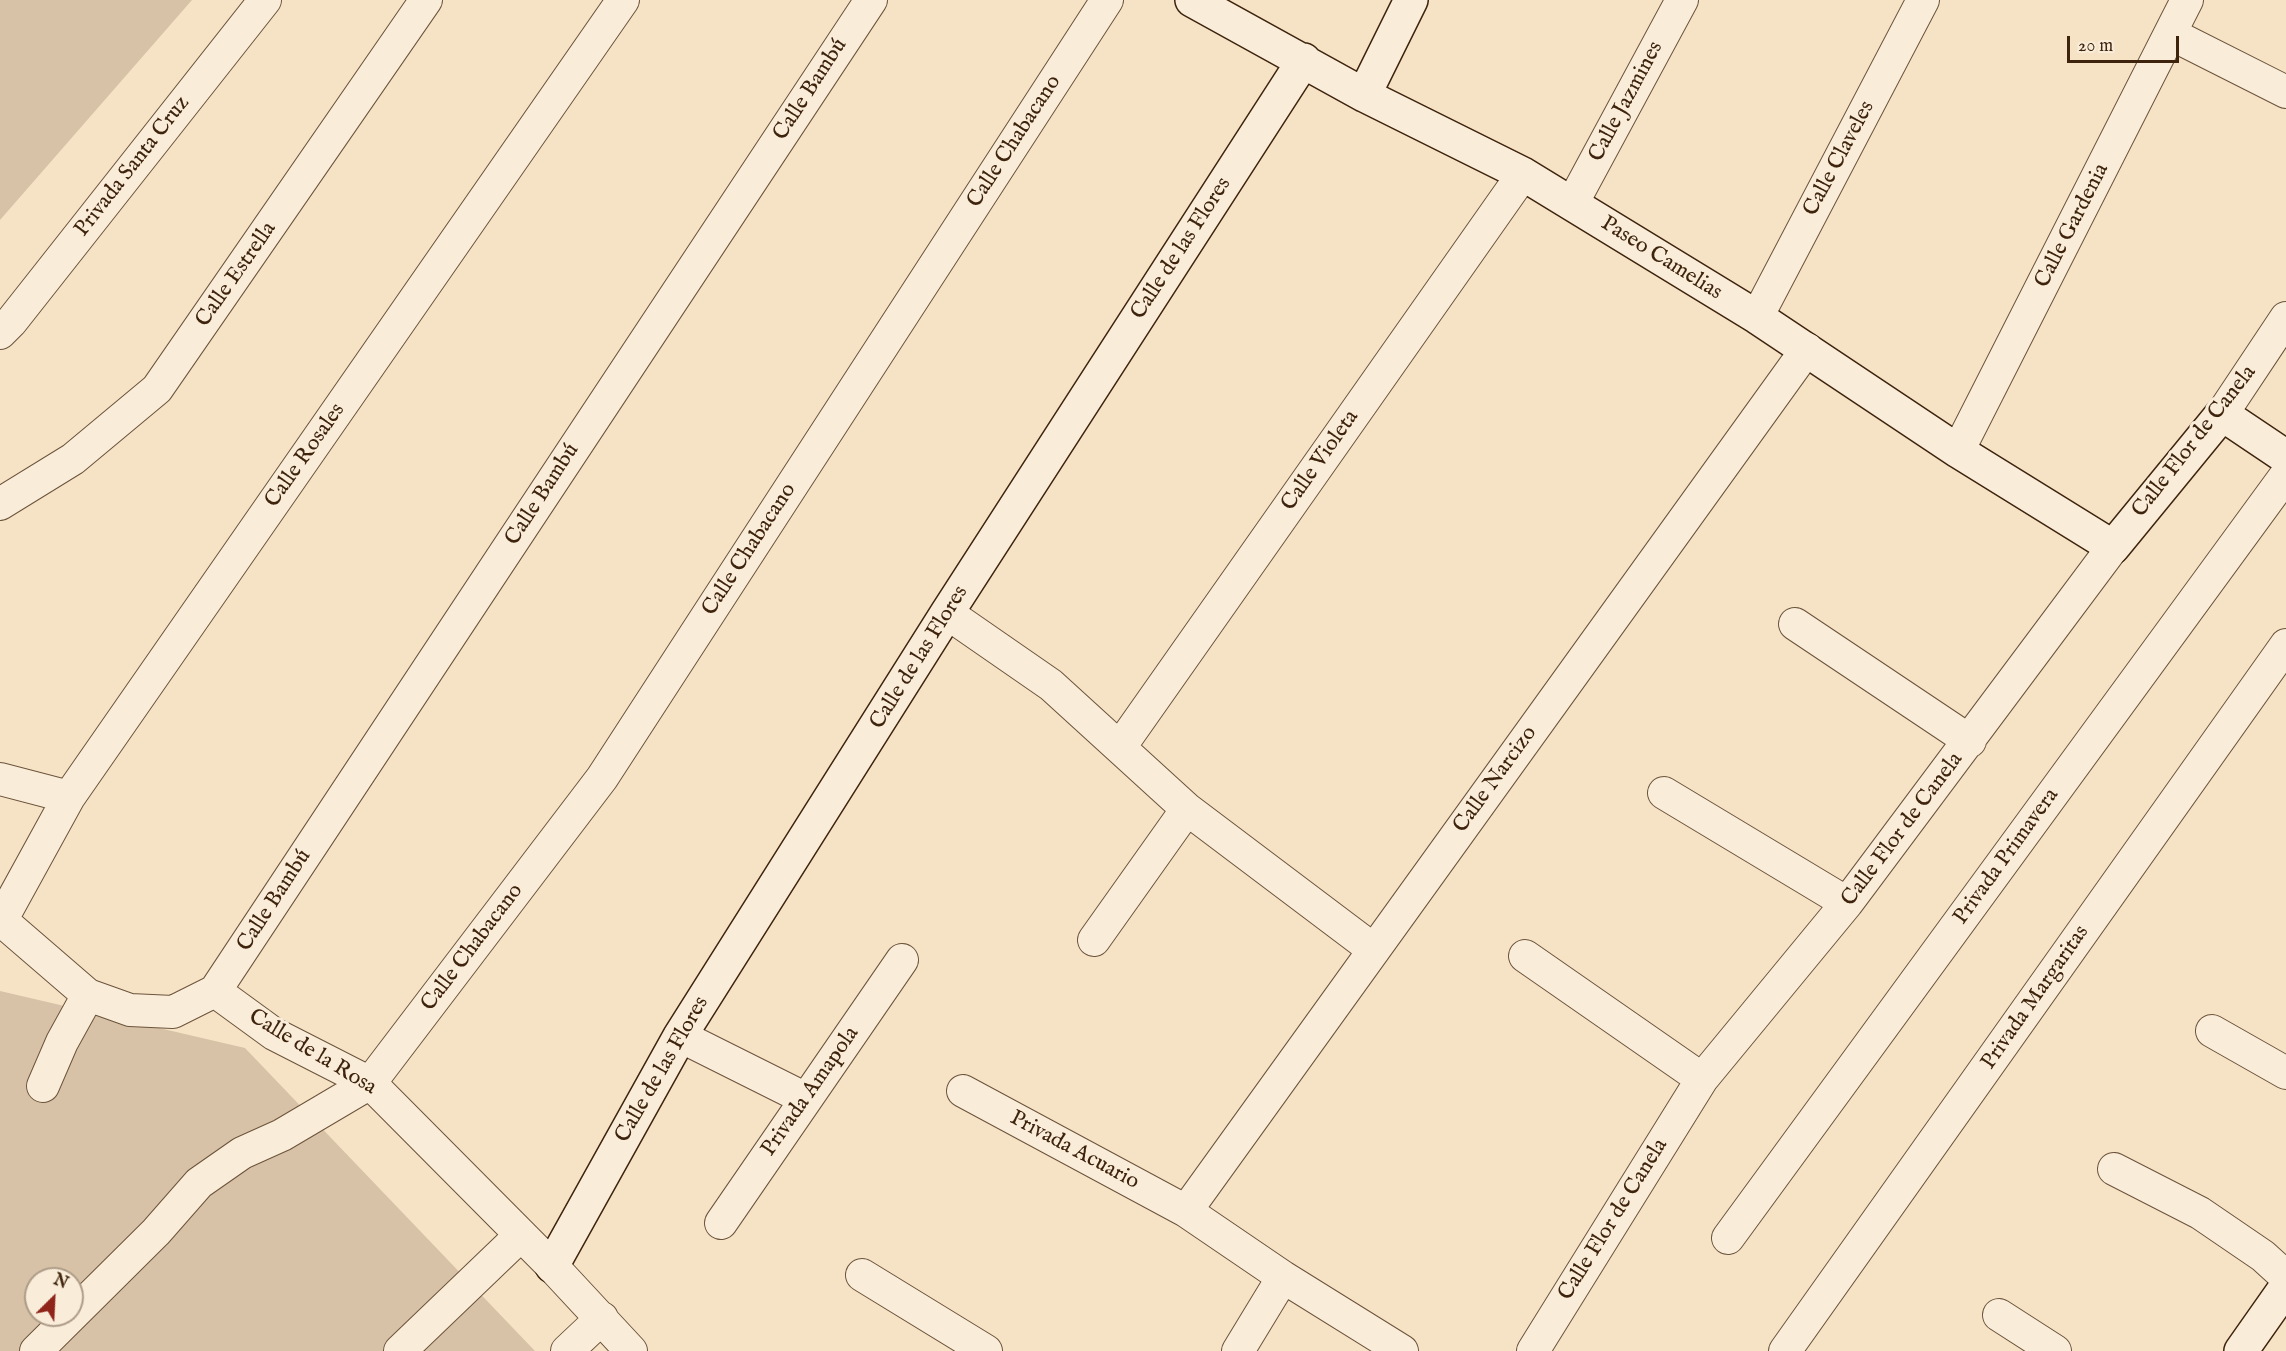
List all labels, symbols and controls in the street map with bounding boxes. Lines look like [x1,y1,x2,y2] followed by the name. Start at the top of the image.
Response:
[2070,24,2182,62] scale bar
[768,34,854,146] street label: Calle Bambú
[2078,35,2113,58] text: 20 m
[1584,37,1670,167] street label: Calle Jazmines
[962,71,1068,213] street label: Calle Chabacano
[70,91,196,243] street label: Privada Santa Cruz
[1799,97,1881,221] street label: Calle Claveles
[2030,159,2116,293] street label: Calle Gardenia
[1126,173,1238,325] street label: Calle de las Flores
[1595,211,1727,307] street label: Paseo Camelias
[191,217,283,333] street label: Calle Estrella
[2127,361,2263,523] street label: Calle Flor de Canela
[260,399,352,513] street label: Calle Rosales
[1277,405,1365,517] street label: Calle Violeta
[500,439,586,551] street label: Calle Bambú
[697,479,803,621] street label: Calle Chabacano
[865,581,975,735] street label: Calle de las Flores
[1448,721,1544,839] street label: Calle Narcizo
[1837,748,1969,912] street label: Calle Flor de Canela
[1949,784,2065,930] street label: Privada Primavera
[232,845,318,957] street label: Calle Bambú
[416,879,530,1017] street label: Calle Chabacano
[1976,921,2096,1075] street label: Privada Margaritas
[610,992,716,1148] street label: Calle de las Flores
[243,1004,381,1102] street label: Calle de la Rosa
[756,1022,866,1162] street label: Privada Amapola
[1005,1106,1143,1196] street label: Privada Acuario
[1554,1134,1674,1306] street label: Calle Flor de Canela
[24,1267,84,1327] north arrow
[50,1270,71,1294] text: N

